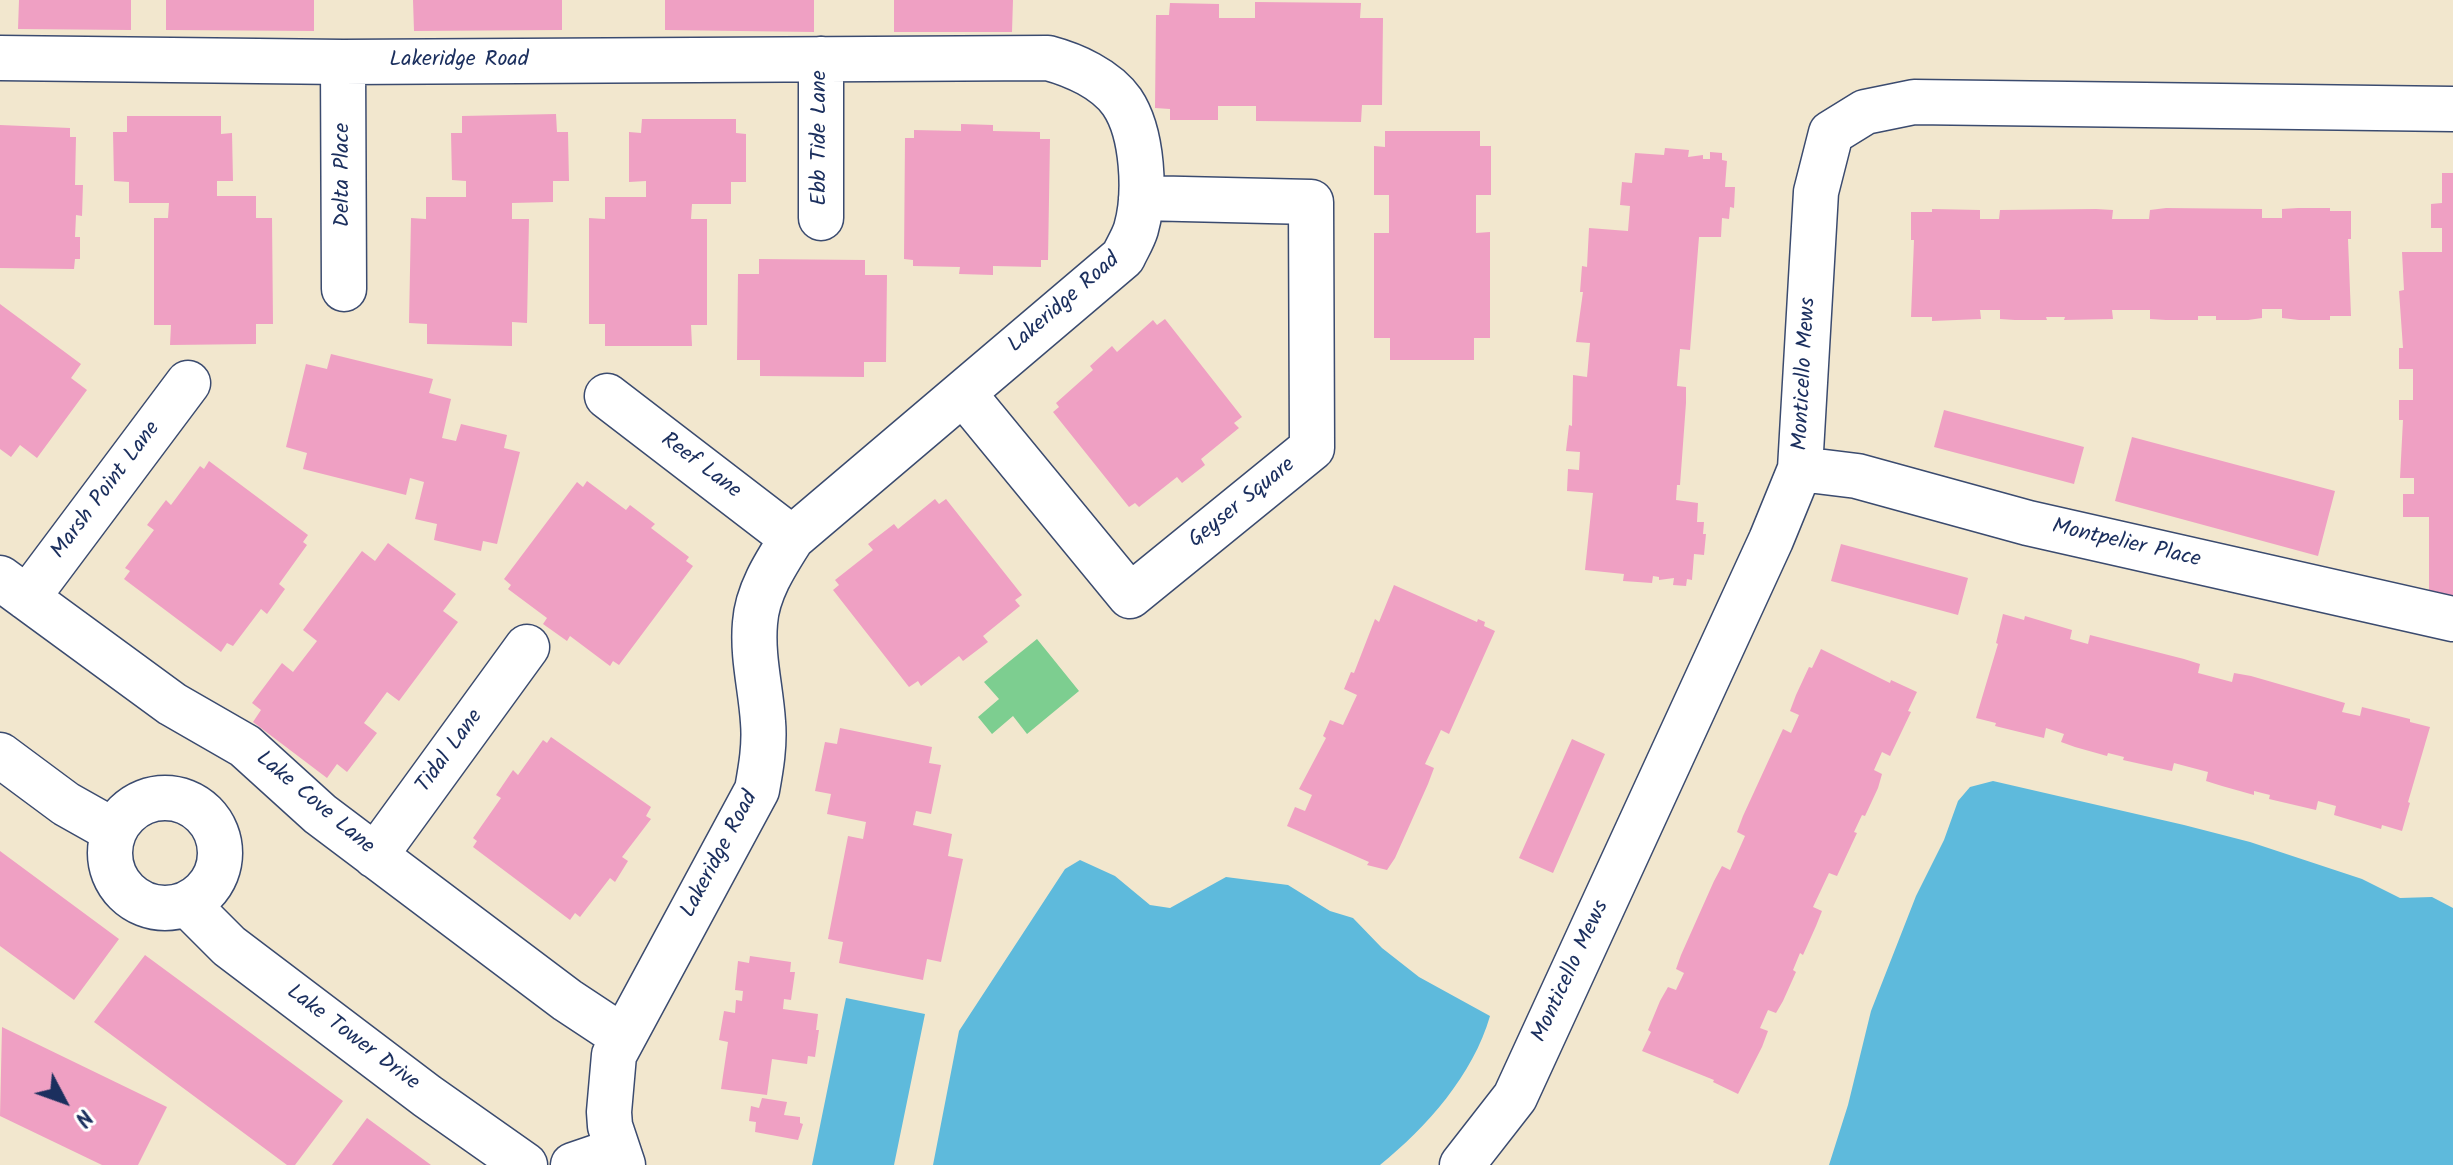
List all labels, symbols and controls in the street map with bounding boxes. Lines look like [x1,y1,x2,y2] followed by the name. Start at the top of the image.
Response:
[389,48,529,74] street label: Lakeridge Road
[808,70,834,206] street label: Ebb Tide Lane
[331,123,357,227] street label: Delta Place
[1004,248,1126,360] street label: Lakeridge Road
[1789,297,1823,451] street label: Monticello Mews
[47,417,167,565] street label: Marsh Point Lane
[655,428,745,506] street label: Reef Lane
[1184,453,1302,555] street label: Geyser Square
[2049,515,2203,575] street label: Montpelier Place
[412,705,490,799] street label: Tidal Lane
[249,747,379,861] street label: Lake Cove Lane
[677,787,765,923] street label: Lakeridge Road
[1528,897,1616,1047] street label: Monticello Mews
[280,980,424,1098] street label: Lake Tower Drive
[24,1061,104,1141] north arrow
[65,1100,100,1134] text: N

